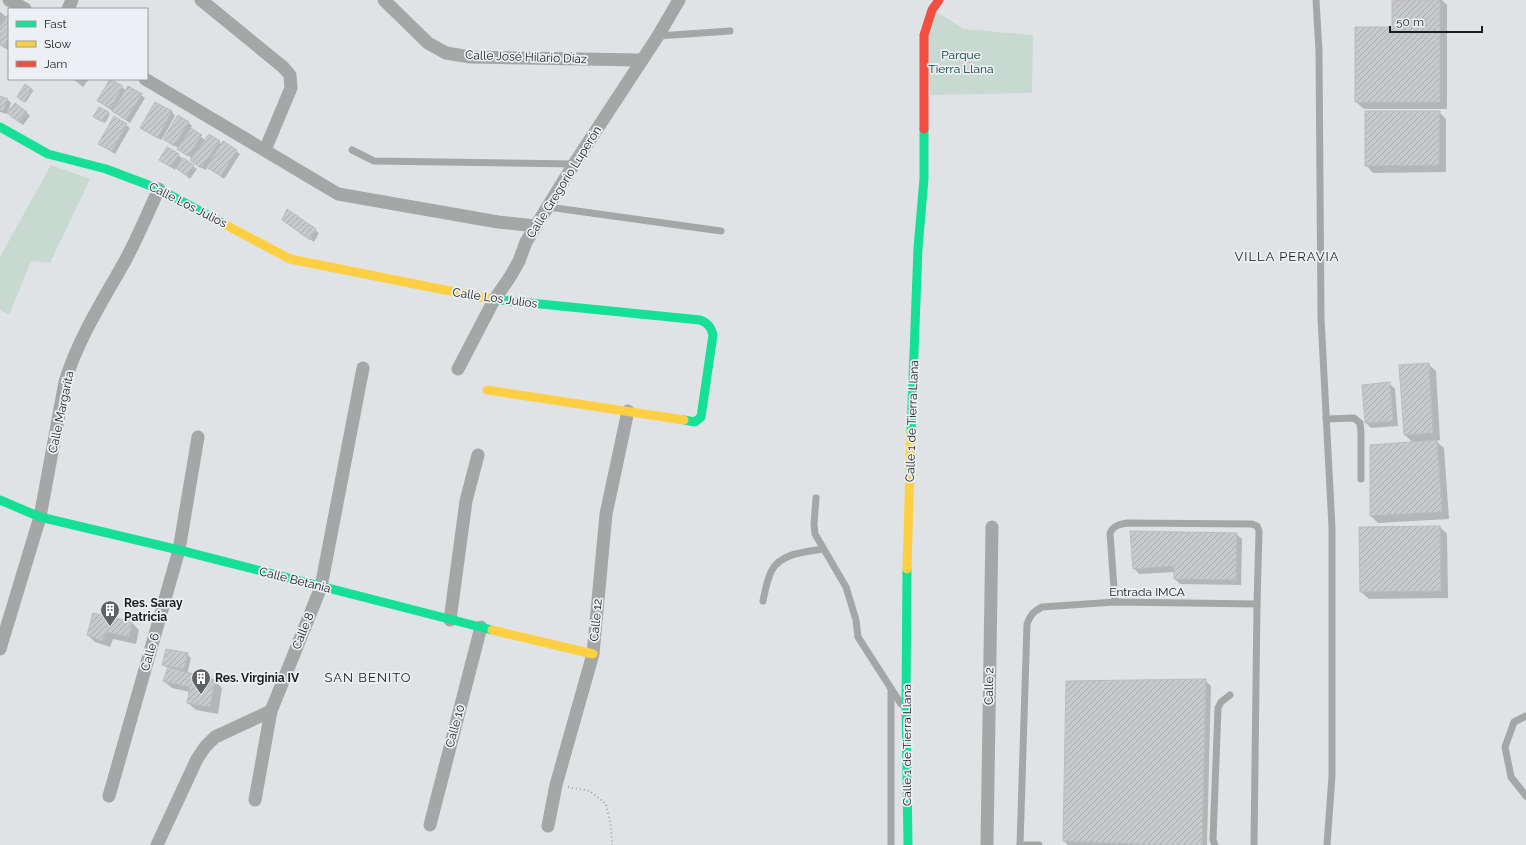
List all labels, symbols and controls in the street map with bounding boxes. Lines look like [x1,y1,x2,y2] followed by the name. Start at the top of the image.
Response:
[8,8,148,80] legend
[1390,8,1482,34] scale bar
[1396,15,1424,29] text: 50 m
[44,17,67,31] text: Fast
[44,37,71,51] text: Slow
[465,48,587,66] street label: Calle José Hilario Díaz
[928,48,994,76] park label: Parque Tierra Llana
[44,57,67,71] text: Jam
[524,123,604,241] street label: Calle Gregorio Luperón
[147,179,229,231] street label: Calle Los Julios
[1234,249,1340,264] district label: VILLA PERAVIA
[452,285,539,311] street label: Calle Los Julios
[903,360,921,482] street label: Calle 1 de Tierra Llana
[45,370,77,454] street label: Calle Margarita
[258,564,332,596] street label: Calle Betania
[1109,585,1185,599] street label: Entrada IMCA
[124,596,183,624] place label: Res. Saray Patricia
[587,598,605,642] street label: Calle 12
[99,599,121,627] building icon: Res. Saray Patricia
[289,611,317,651] street label: Calle 8
[138,631,162,673] street label: Calle 6
[190,667,212,695] building icon: Res. Virginia IV
[982,667,996,705] street label: Calle 2
[324,670,412,685] district label: SAN BENITO
[215,671,300,685] place label: Res. Virginia IV
[900,684,914,806] street label: Calle 1 de Tierra Llana
[443,703,467,749] street label: Calle 10

